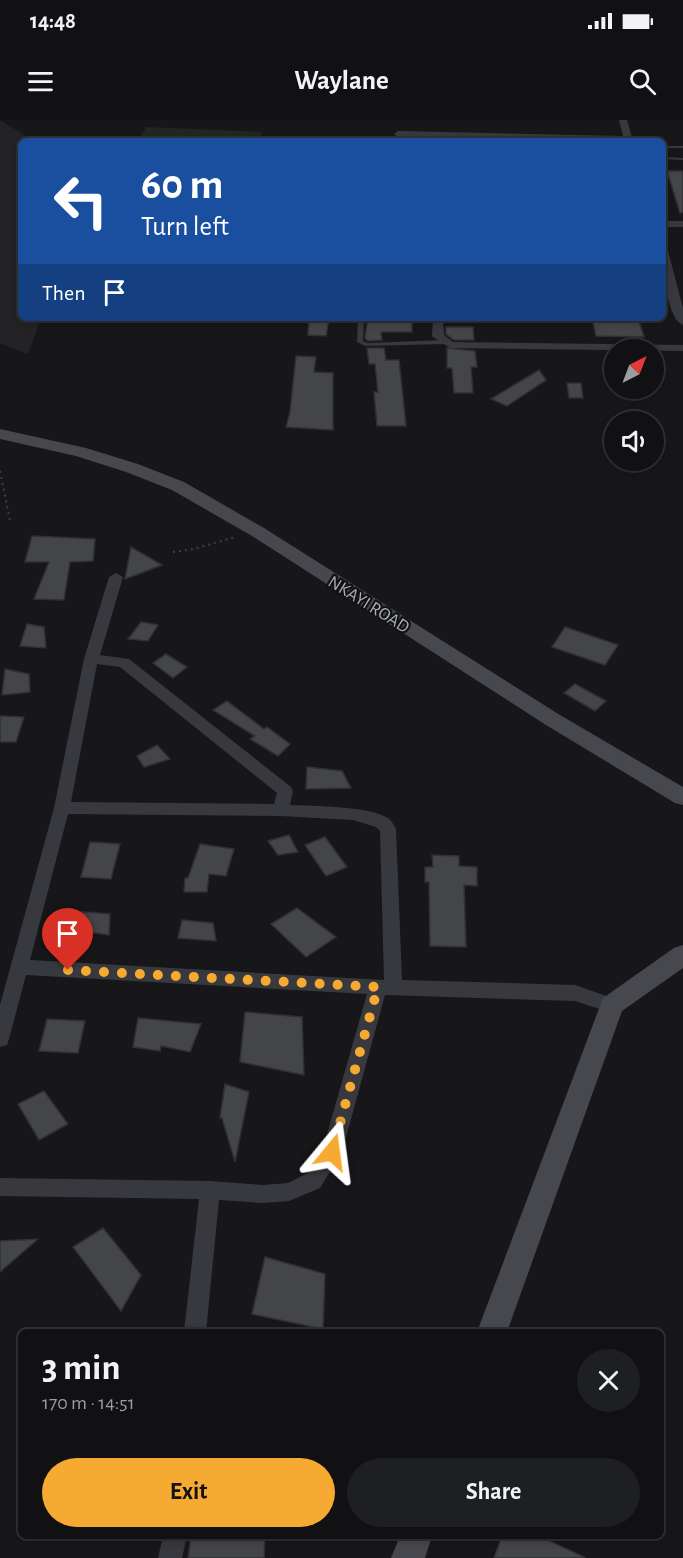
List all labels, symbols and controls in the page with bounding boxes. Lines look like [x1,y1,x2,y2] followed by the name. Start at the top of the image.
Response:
[30,10,76,32] text: 14:48
[24,65,57,98] icon: menu
[626,65,659,98] icon: search
[294,67,389,94] text: Waylane
[42,162,120,240] icon: left
[141,164,223,206] text: 60 m
[141,213,229,240] text: Turn left
[98,276,131,309] icon: arrive
[42,282,86,304] text: Then
[604,339,664,399] north arrow
[604,339,664,471] map controls
[604,411,664,471] button: sound
[325,573,412,637] street label: NKAYI ROAD
[42,908,93,970] pin
[51,917,84,950] icon: arrive
[300,1120,364,1184] position arrow
[577,1349,640,1412] button: close
[42,1350,120,1386] text: 3 min
[42,1393,135,1413] text: 170 m · 14:51
[42,1458,335,1527] button: Exit
[347,1458,640,1527] button: Share

